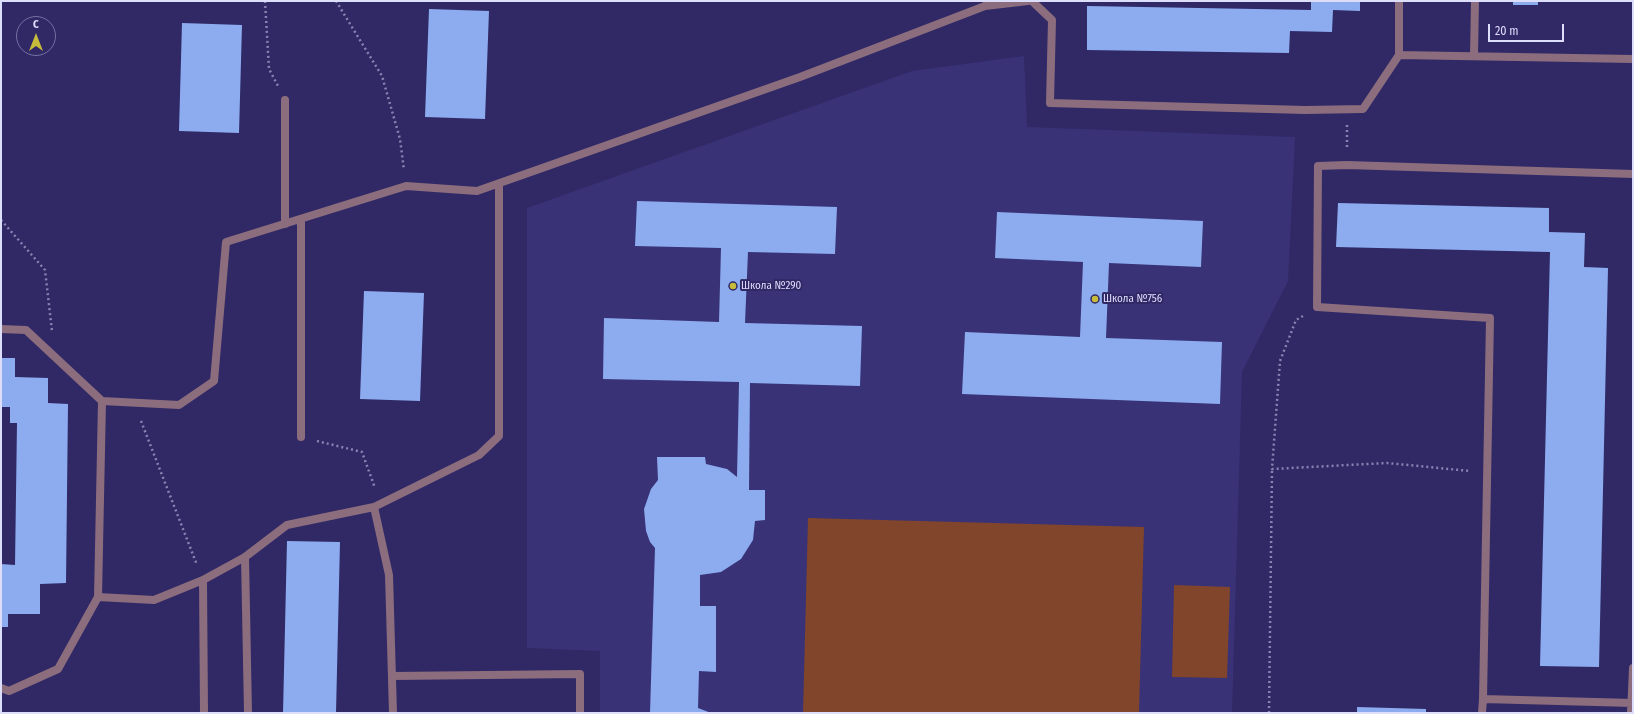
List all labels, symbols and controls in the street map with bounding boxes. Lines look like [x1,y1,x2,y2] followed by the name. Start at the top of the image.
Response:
[16,16,56,56] north arrow
[1490,16,1566,42] scale bar
[33,18,39,31] text: С
[1495,24,1519,38] text: 20 m
[741,279,801,293] place label: Школа №290
[728,281,738,291] marker: Школа №290
[1103,292,1162,306] place label: Школа №756
[1090,294,1100,304] marker: Школа №756

